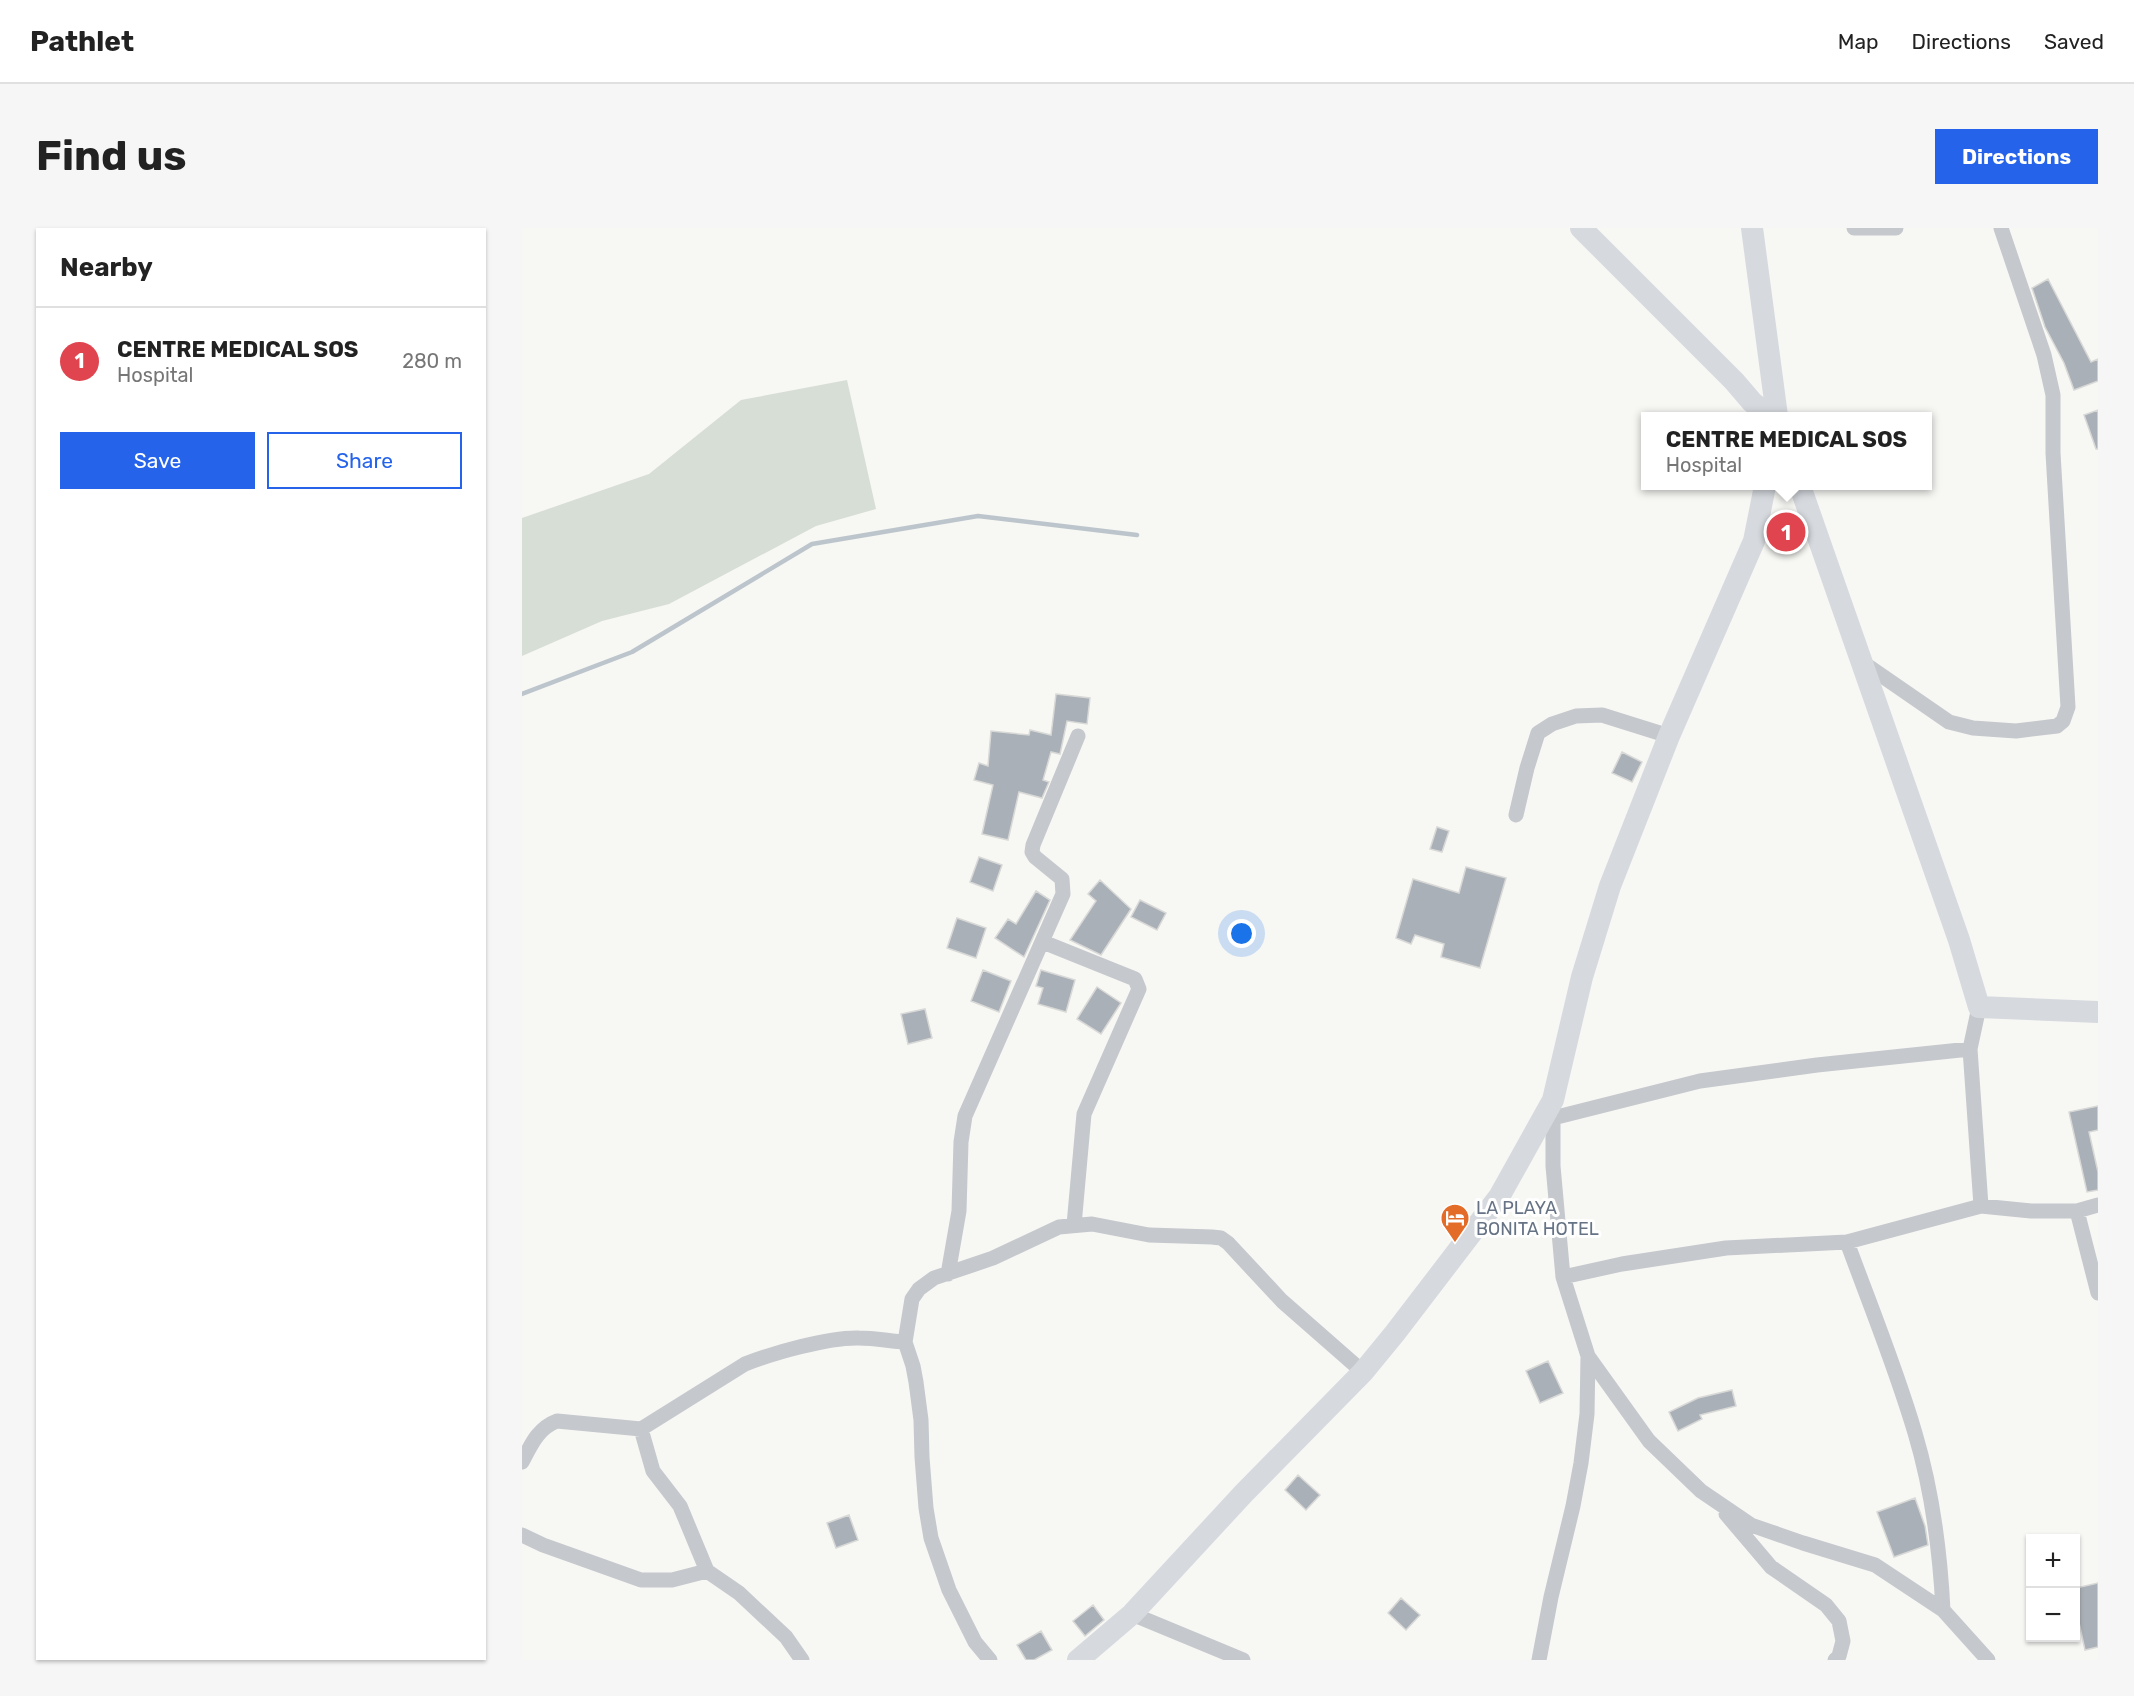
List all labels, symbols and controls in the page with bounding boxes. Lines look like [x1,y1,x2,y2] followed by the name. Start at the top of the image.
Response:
[30,25,134,58] text: Pathlet
[1838,29,1879,54] text: Map
[1912,29,2011,54] text: Directions
[2044,29,2104,54] text: Saved
[1935,129,2098,184] button: Directions
[36,131,187,181] text: Find us
[60,252,153,283] text: Nearby
[117,336,358,363] text: CENTRE MEDICAL SOS
[75,349,84,373] text: 1
[402,349,462,373] text: 280 m
[117,363,193,387] text: Hospital
[1641,412,1932,490] popup
[1666,426,1907,453] text: CENTRE MEDICAL SOS
[60,432,255,489] button: Save
[267,432,462,489] button: Share
[1666,453,1742,477] text: Hospital
[1766,510,1806,554] pin: 1
[1227,919,1256,948] your location
[1476,1197,1599,1240] place label: LA PLAYA BONITA HOTEL
[1439,1202,1471,1244] hotel icon: LA PLAYA BONITA HOTEL
[2026,1534,2080,1642] map controls
[2026,1534,2080,1588] button: +
[2026,1588,2080,1642] button: −

